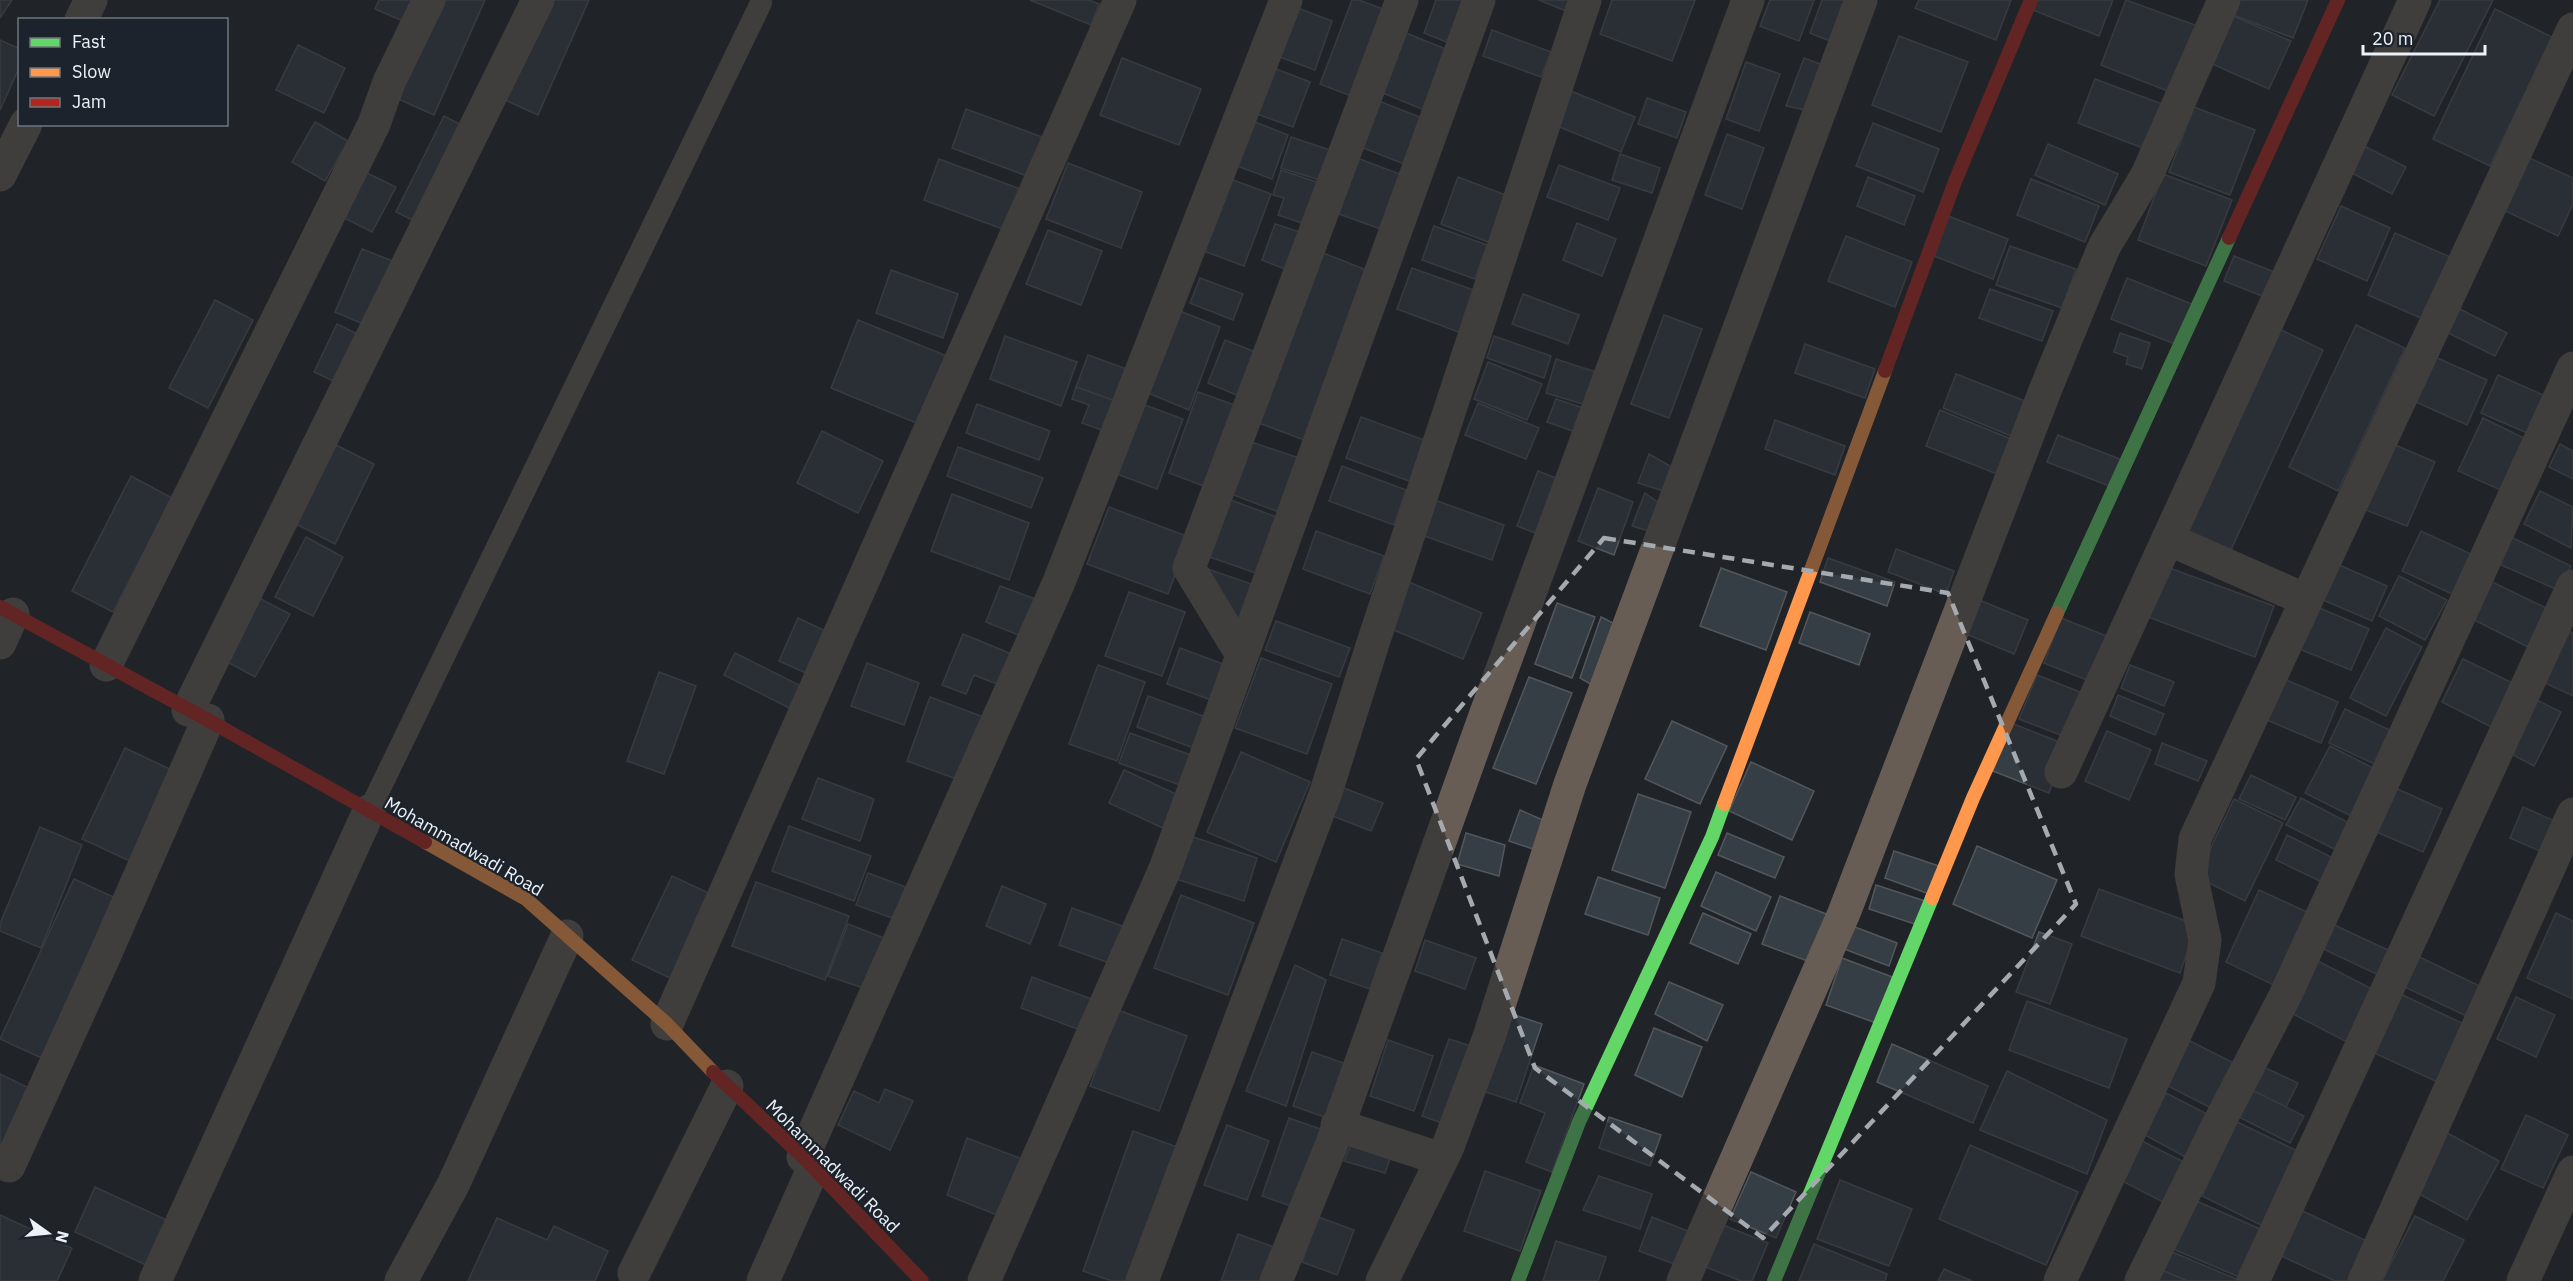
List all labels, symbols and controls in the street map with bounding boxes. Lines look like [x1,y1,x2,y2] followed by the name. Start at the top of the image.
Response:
[18,18,228,126] legend
[2363,18,2484,56] scale bar
[2372,27,2414,50] text: 20 m
[72,30,106,53] text: Fast
[72,60,111,83] text: Slow
[72,90,107,113] text: Jam
[380,791,548,901] street label: Mohammadwadi Road
[761,1094,905,1238] street label: Mohammadwadi Road
[18,1203,78,1263] north arrow
[51,1229,74,1245] text: N

